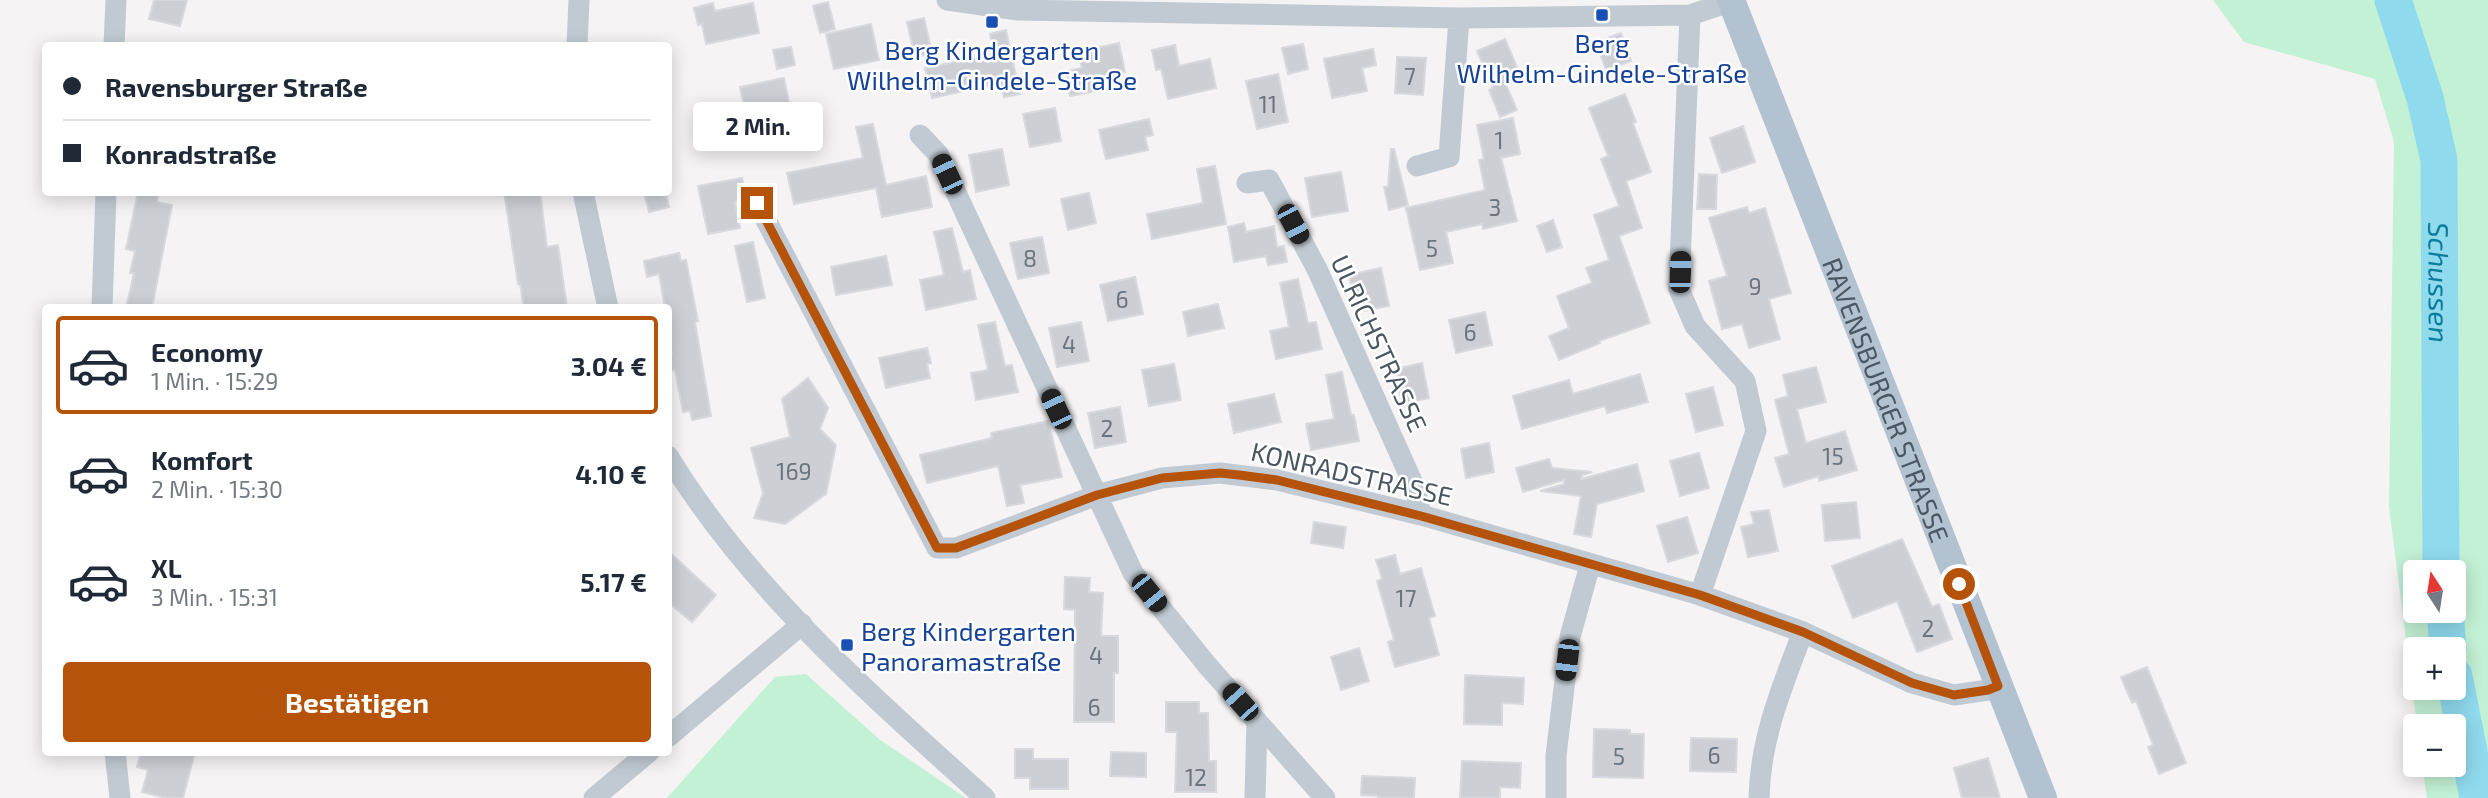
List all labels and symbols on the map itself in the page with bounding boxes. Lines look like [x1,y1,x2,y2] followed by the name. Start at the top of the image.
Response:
[1594,7,1610,23] marker: Berg Wilhelm-Gindele-Straße
[984,14,1000,30] marker: Berg Kindergarten Wilhelm-Gindele-Straße
[1457,27,1747,88] place label: Berg Wilhelm-Gindele-Straße
[847,34,1137,95] place label: Berg Kindergarten Wilhelm-Gindele-Straße
[1404,62,1416,90] house number: 7
[1259,90,1277,118] house number: 11
[692,102,822,150] callout: 2 Min.
[1494,126,1504,154] house number: 1
[929,151,966,197] car
[741,187,773,219] route end
[1489,193,1501,221] house number: 3
[1274,201,1313,247] car
[2422,222,2457,343] water label: Schussen
[1426,234,1438,262] house number: 5
[1023,244,1037,272] house number: 8
[1326,250,1434,436] street label: ULRICHSTRASSE
[1669,251,1692,293] car
[1818,253,1957,546] street label: RAVENSBURGER STRASSE
[1748,272,1762,300] house number: 9
[1115,285,1129,313] house number: 6
[1463,318,1477,346] house number: 6
[1062,330,1076,358] house number: 4
[1038,386,1075,432] car
[1101,414,1113,442] house number: 2
[1248,435,1456,511] street label: KONRADSTRASSE
[1822,442,1844,470] house number: 15
[776,457,812,485] house number: 169
[2403,560,2466,623] north arrow
[1943,568,1975,600] route start
[1128,570,1171,616] car
[1396,584,1417,612] house number: 17
[1922,614,1934,642] house number: 2
[861,615,1076,676] place label: Berg Kindergarten Panoramastraße
[839,637,855,653] marker: Berg Kindergarten Panoramastraße
[1555,638,1580,682] car
[1089,641,1103,669] house number: 4
[1219,679,1262,725] car
[1087,693,1101,721] house number: 6
[1707,741,1721,769] house number: 6
[1613,742,1625,770] house number: 5
[1185,763,1207,791] house number: 12

